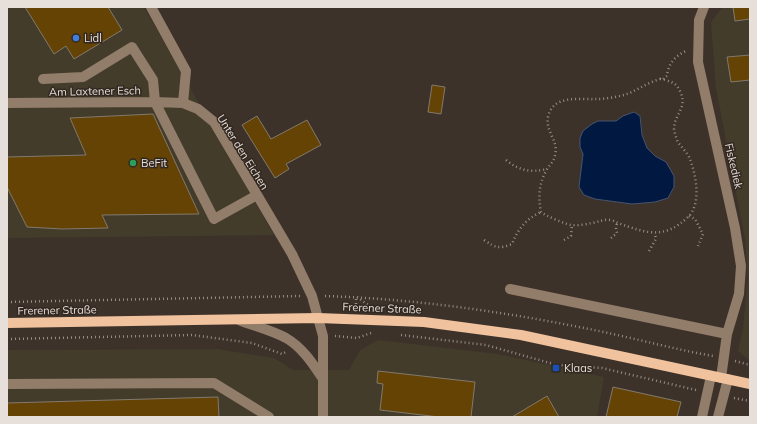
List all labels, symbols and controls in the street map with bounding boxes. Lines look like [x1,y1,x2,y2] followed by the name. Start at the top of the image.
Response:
[84,31,102,45] place label: Lidl
[71,33,81,43] marker: Lidl
[49,83,141,99] street label: Am Laxtener Esch
[214,112,272,192] street label: Unter den Eichen
[722,142,746,191] street label: Fiskediek
[141,156,167,170] place label: BeFit
[128,158,138,168] marker: BeFit
[342,300,422,316] street label: Frerener Straße
[17,302,97,318] street label: Frerener Straße
[564,361,592,375] place label: Klaas
[551,363,561,373] marker: Klaas

